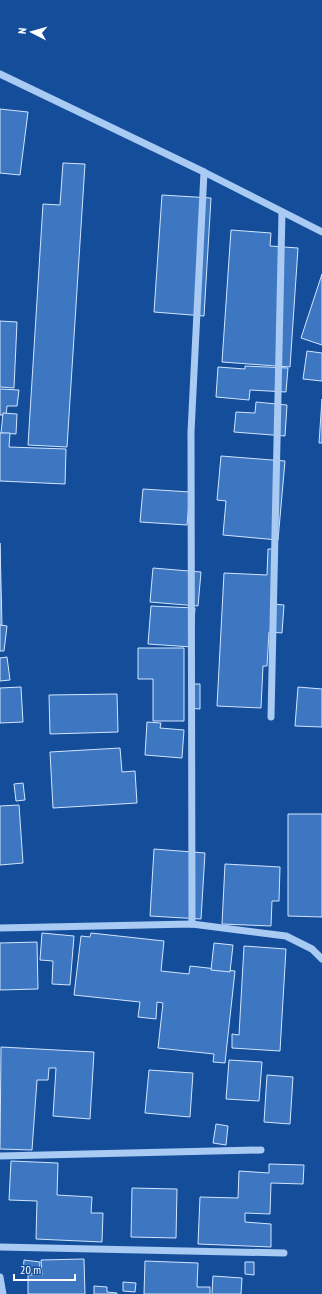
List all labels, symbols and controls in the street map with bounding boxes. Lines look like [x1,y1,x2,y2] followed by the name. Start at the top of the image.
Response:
[12,12,52,52] north arrow
[15,27,29,35] text: N
[14,1256,75,1282] scale bar
[20,1262,41,1277] text: 20 m

